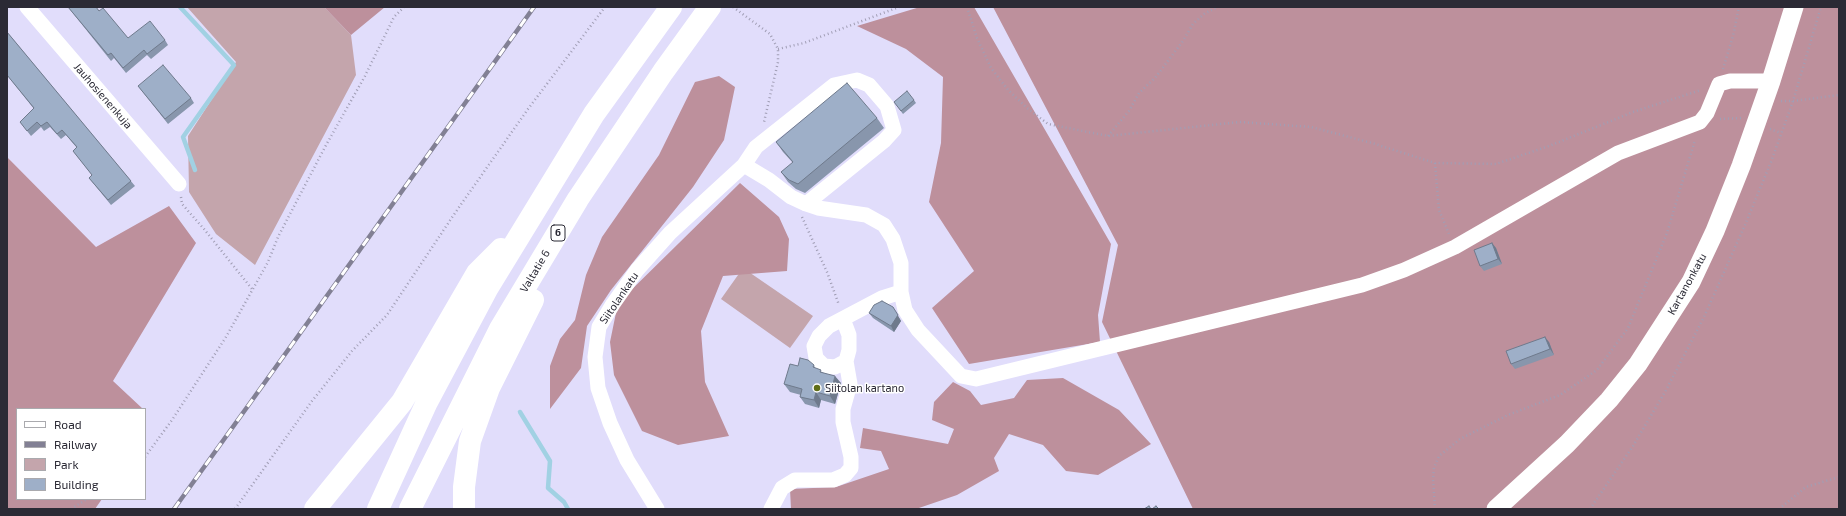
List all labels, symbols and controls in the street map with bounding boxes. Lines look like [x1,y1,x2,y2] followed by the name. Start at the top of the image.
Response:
[71,61,135,131] street label: Jauhosienenkuja
[551,225,565,241] road number: 6
[517,247,553,295] street label: Valtatie 6
[1665,251,1709,317] street label: Kartanonkatu
[597,269,641,327] street label: Siitolankatu
[825,381,904,395] place label: Siitolan kartano
[812,383,822,393] marker: Siitolan kartano
[16,408,146,500] legend
[54,417,82,431] text: Road
[54,437,97,451] text: Railway
[54,457,79,471] text: Park
[54,477,98,491] text: Building

